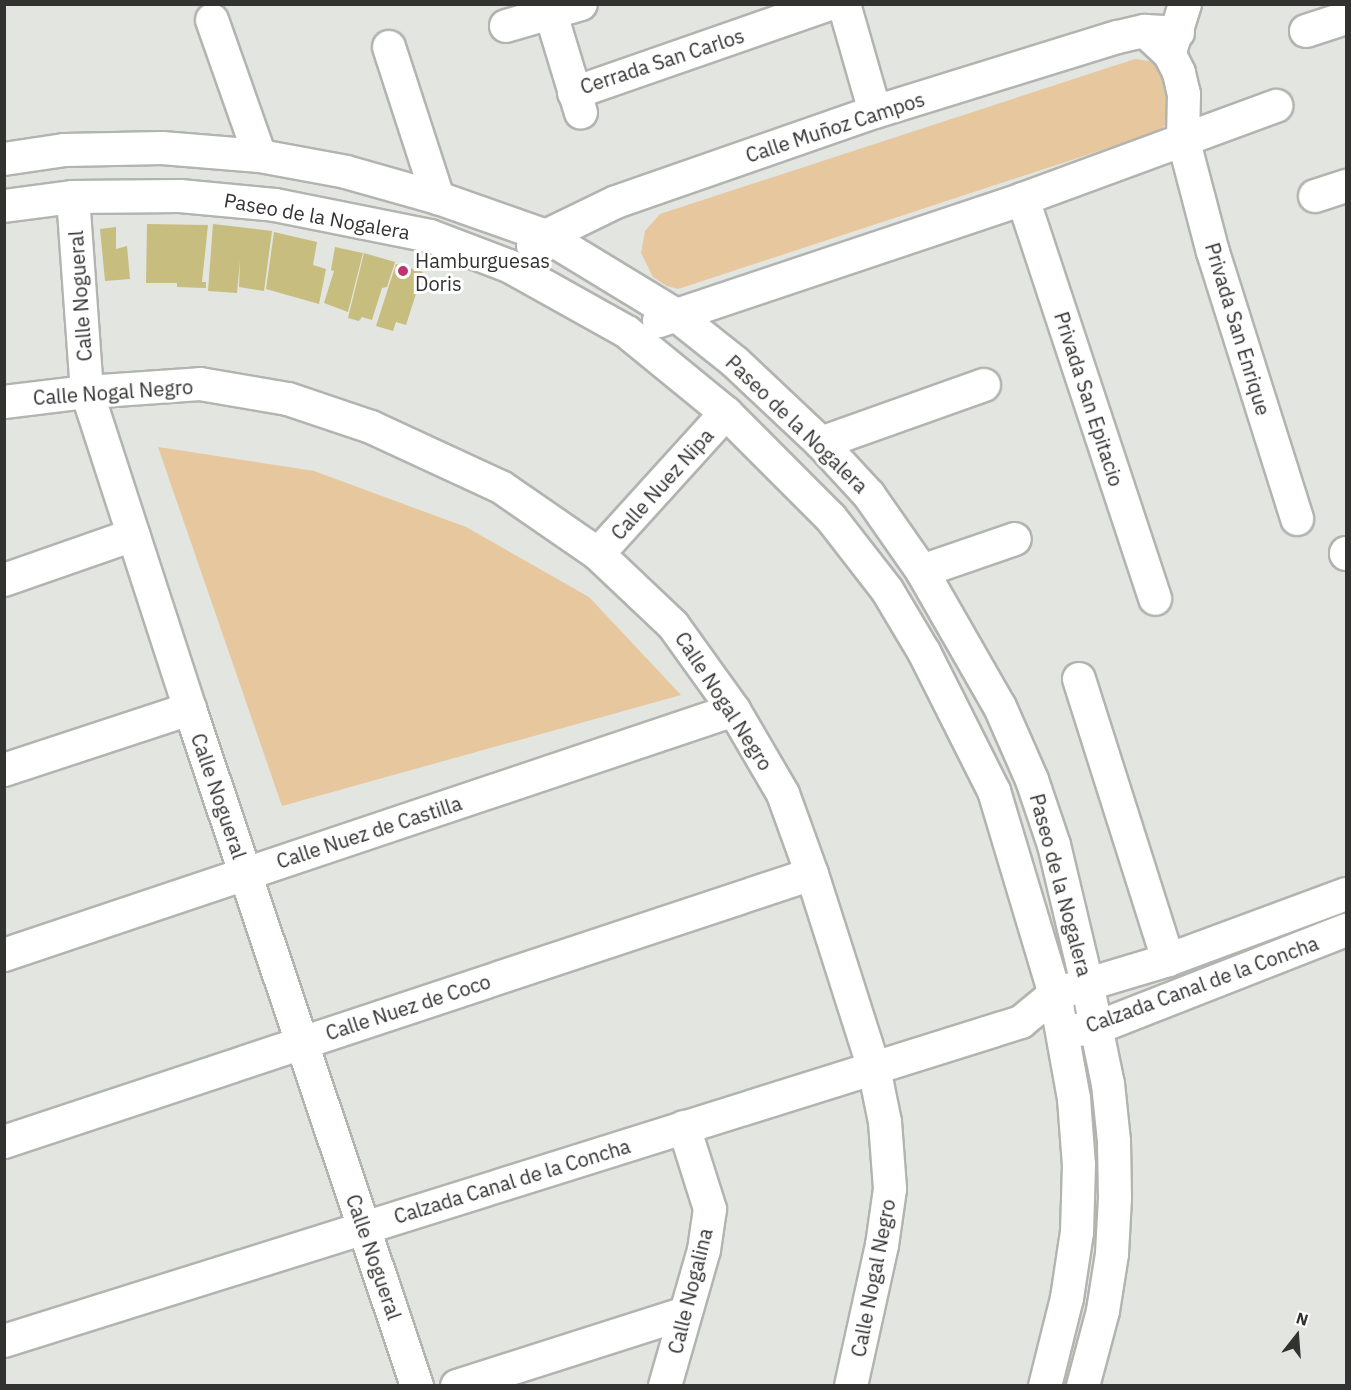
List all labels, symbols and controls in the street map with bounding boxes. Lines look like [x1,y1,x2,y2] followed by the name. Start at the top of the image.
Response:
[577,23,747,99] street label: Cerrada San Carlos
[742,87,928,167] street label: Calle Muñoz Campos
[222,188,412,244] street label: Paseo de la Nogalera
[63,230,97,362] street label: Calle Nogueral
[1200,240,1276,418] street label: Privada San Enrique
[415,248,550,295] place label: Hamburguesas Doris
[396,264,410,278] marker: Hamburguesas Doris
[1049,309,1129,489] street label: Privada San Epitacio
[721,350,873,498] street label: Paseo de la Nogalera
[32,374,194,410] street label: Calle Nogal Negro
[606,423,718,545] street label: Calle Nuez Nipa
[670,627,778,775] street label: Calle Nogal Negro
[186,730,252,862] street label: Calle Nogueral
[273,791,465,873] street label: Calle Nuez de Castilla
[1025,791,1097,979] street label: Paseo de la Nogalera
[1082,931,1322,1037] street label: Calzada Canal de la Concha
[322,969,494,1045] street label: Calle Nuez de Coco
[391,1134,633,1228] street label: Calzada Canal de la Concha
[341,1191,407,1323] street label: Calle Nogueral
[846,1197,900,1359] street label: Calle Nogal Negro
[663,1226,717,1356] street label: Calle Nogalina
[1267,1306,1327,1366] north arrow
[1294,1308,1311,1330] text: N

